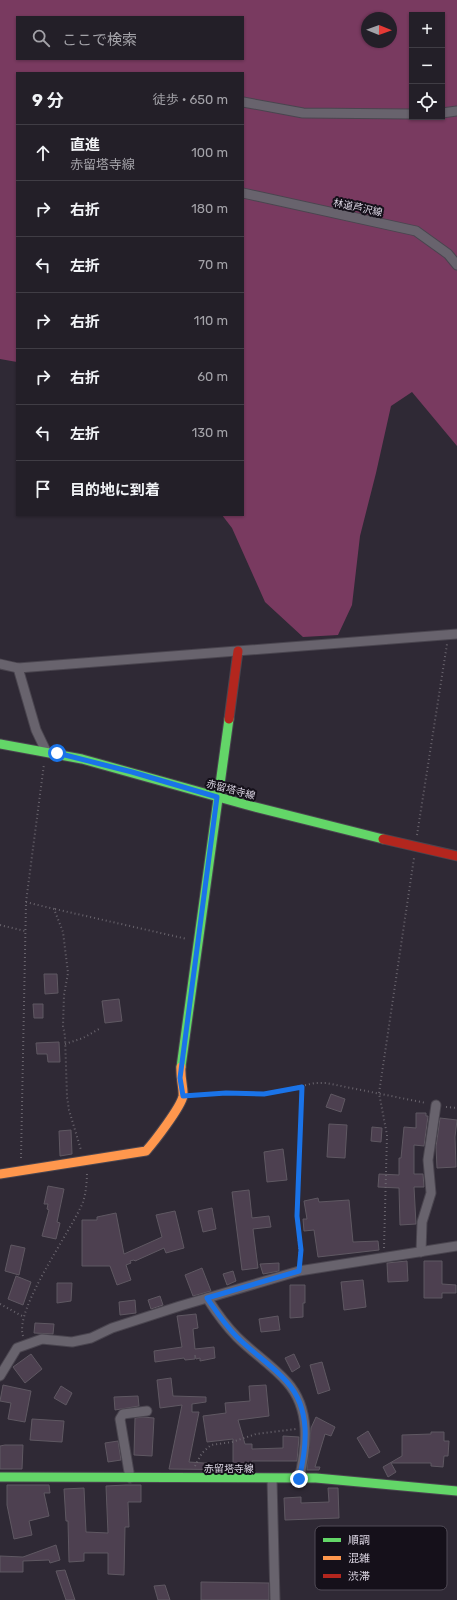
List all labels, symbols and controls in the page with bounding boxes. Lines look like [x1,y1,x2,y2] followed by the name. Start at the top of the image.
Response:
[361,12,397,48] north arrow
[409,12,445,120] map controls
[409,12,445,48] button: +
[16,16,244,60] search box
[30,27,52,49] icon: search
[62,31,137,49] text: ここで検索
[409,48,445,84] button: −
[409,84,445,120] button: locate
[32,90,64,110] text: 9 分
[153,92,228,107] text: 徒歩 · 650 m
[70,136,100,154] text: 直進
[32,142,54,164] icon: ahead
[191,145,228,160] text: 100 m
[70,157,135,172] text: 赤留塔寺線
[332,197,383,219] street label: 林道芦沢線
[32,198,54,220] icon: right
[70,201,100,219] text: 右折
[191,201,228,216] text: 180 m
[32,254,54,276] icon: left
[70,257,100,275] text: 左折
[198,257,228,272] text: 70 m
[32,310,54,332] icon: right
[70,313,100,331] text: 右折
[194,313,228,328] text: 110 m
[32,366,54,388] icon: right
[70,369,100,387] text: 右折
[197,369,228,384] text: 60 m
[32,422,54,444] icon: left
[70,425,100,443] text: 左折
[192,425,228,440] text: 130 m
[32,478,54,500] icon: arrive
[70,481,160,499] text: 目的地に到着
[48,744,66,762] route start
[205,778,256,802] street label: 赤留塔寺線
[204,1463,254,1475] street label: 赤留塔寺線
[290,1470,308,1488] route end
[315,1526,447,1590] legend
[348,1534,370,1547] text: 順調
[348,1552,370,1565] text: 混雑
[348,1570,370,1583] text: 渋滞

